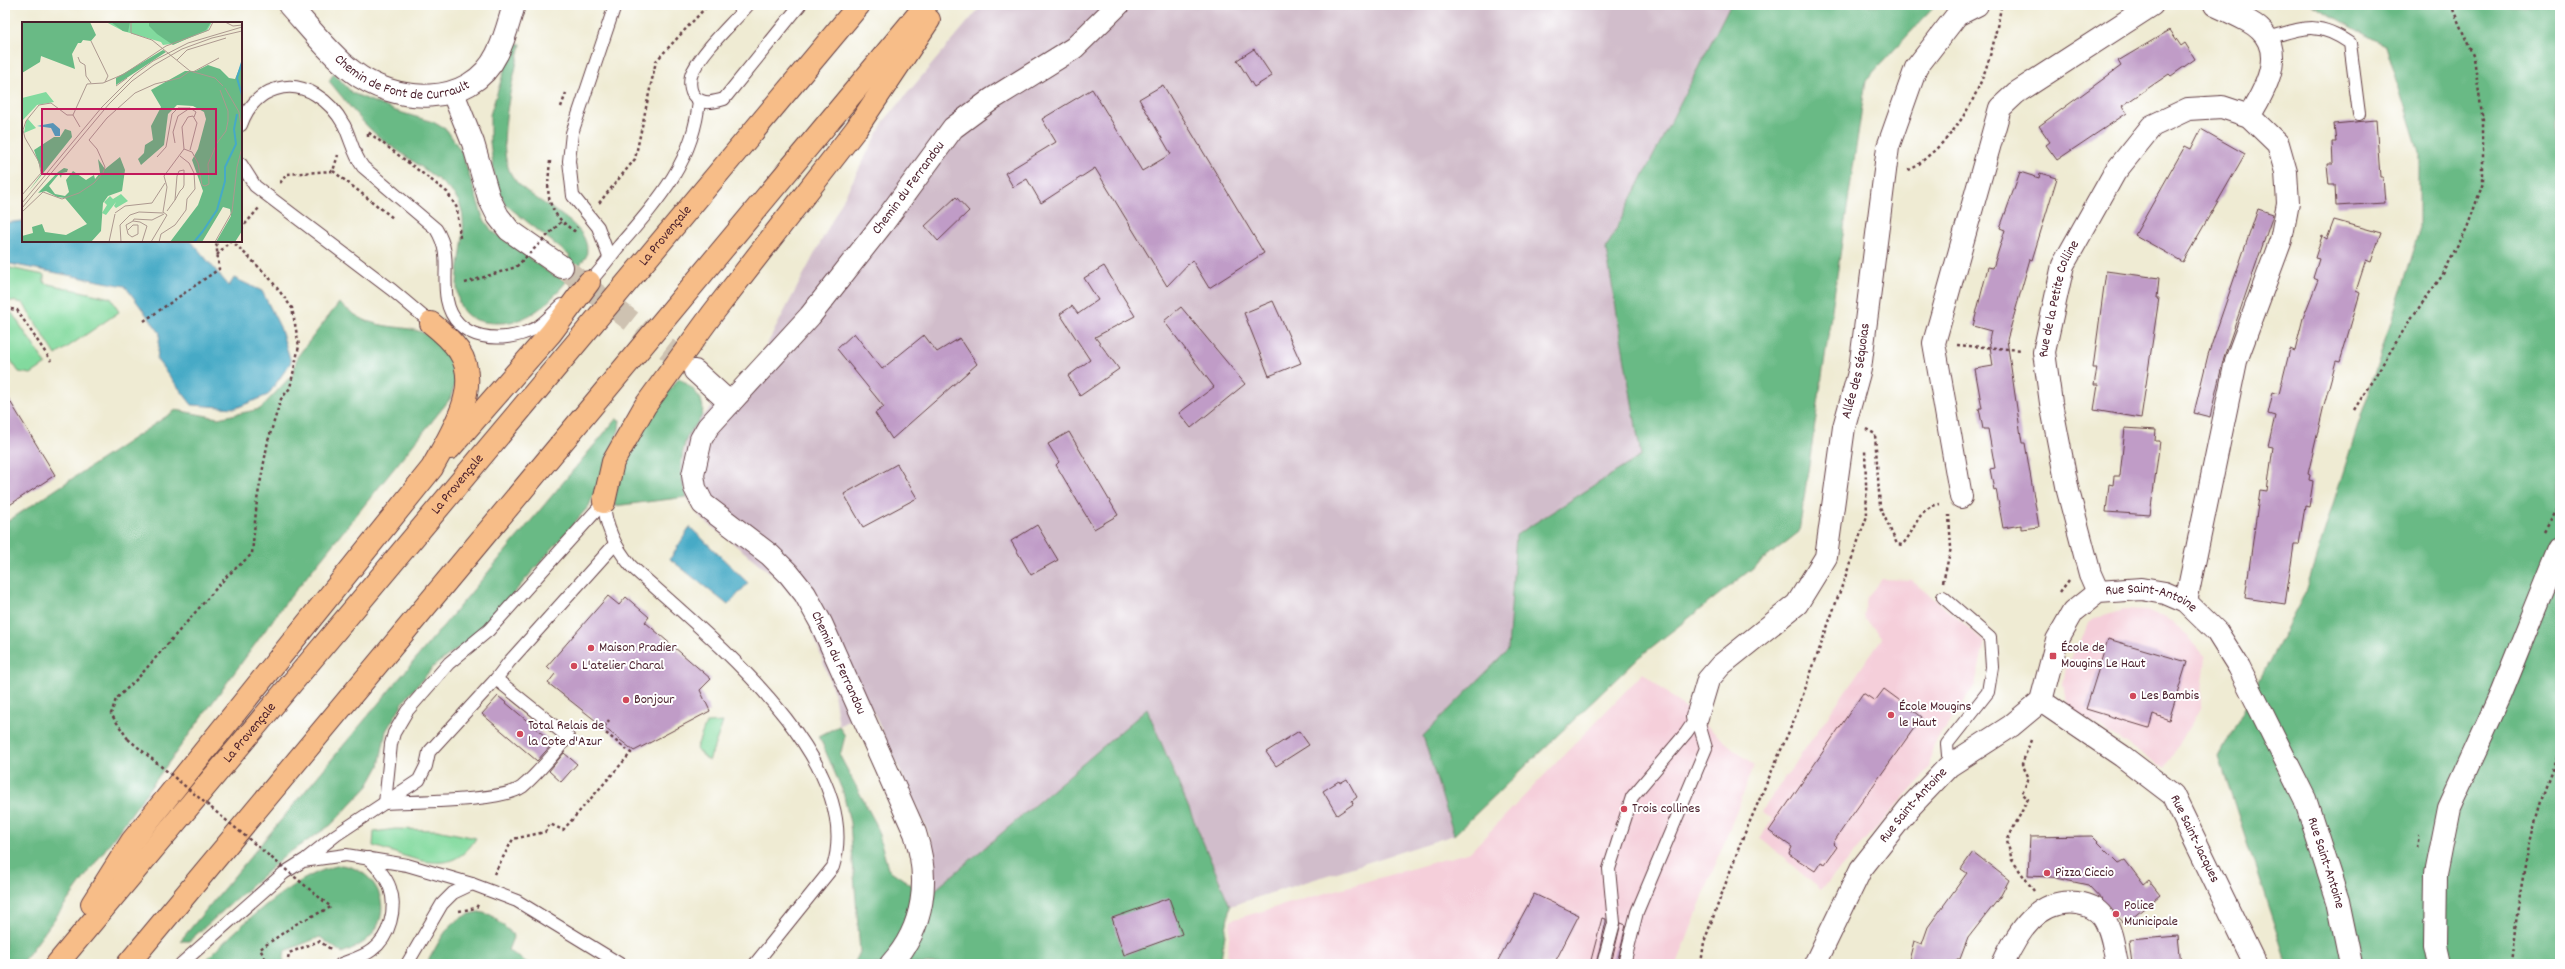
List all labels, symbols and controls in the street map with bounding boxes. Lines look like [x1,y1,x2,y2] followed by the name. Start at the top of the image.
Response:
[22,22,242,242] inset map
[329,50,474,106] street label: Chemin de Font de Currault
[868,137,950,239] street label: Chemin du Ferrandou
[635,201,697,271] street label: La Provençale
[2034,237,2085,359] street label: Rue de la Petite Colline
[1837,322,1876,421] street label: Allée des Séquoias
[427,450,489,519] street label: La Provençale
[2105,579,2201,617] street label: Rue Saint-Antoine
[805,608,871,718] street label: Chemin du Ferrandou
[599,638,678,658] place label: Maison Pradier
[2061,638,2146,674] place label: École de Mougins Le Haut
[586,643,596,653] marker: Maison Pradier
[2048,651,2058,661] marker: École de Mougins Le Haut
[582,656,664,676] place label: L'atelier Charal
[569,661,579,671] marker: L'atelier Charal
[2141,686,2199,706] place label: Les Bambis
[634,690,675,710] place label: Bonjour
[2128,691,2138,701] marker: Les Bambis
[621,695,631,705] marker: Bonjour
[1899,697,1972,733] place label: École Mougins le Haut
[219,698,281,768] street label: La Provençale
[1886,710,1896,720] marker: École Mougins le Haut
[528,716,604,752] place label: Total Relais de la Cote d'Azur
[515,729,525,739] marker: Total Relais de la Cote d'Azur
[1875,763,1952,848] street label: Rue Saint-Antoine
[2164,792,2224,886] street label: Rue Saint-Jacques
[1632,799,1700,819] place label: Trois collines
[1619,804,1629,814] marker: Trois collines
[2302,815,2349,910] street label: Rue Saint-Antoine
[2055,863,2114,883] place label: Pizza Ciccio
[2042,868,2052,878] marker: Pizza Ciccio
[2124,896,2178,932] place label: Police Municipale
[2111,909,2121,919] marker: Police Municipale

